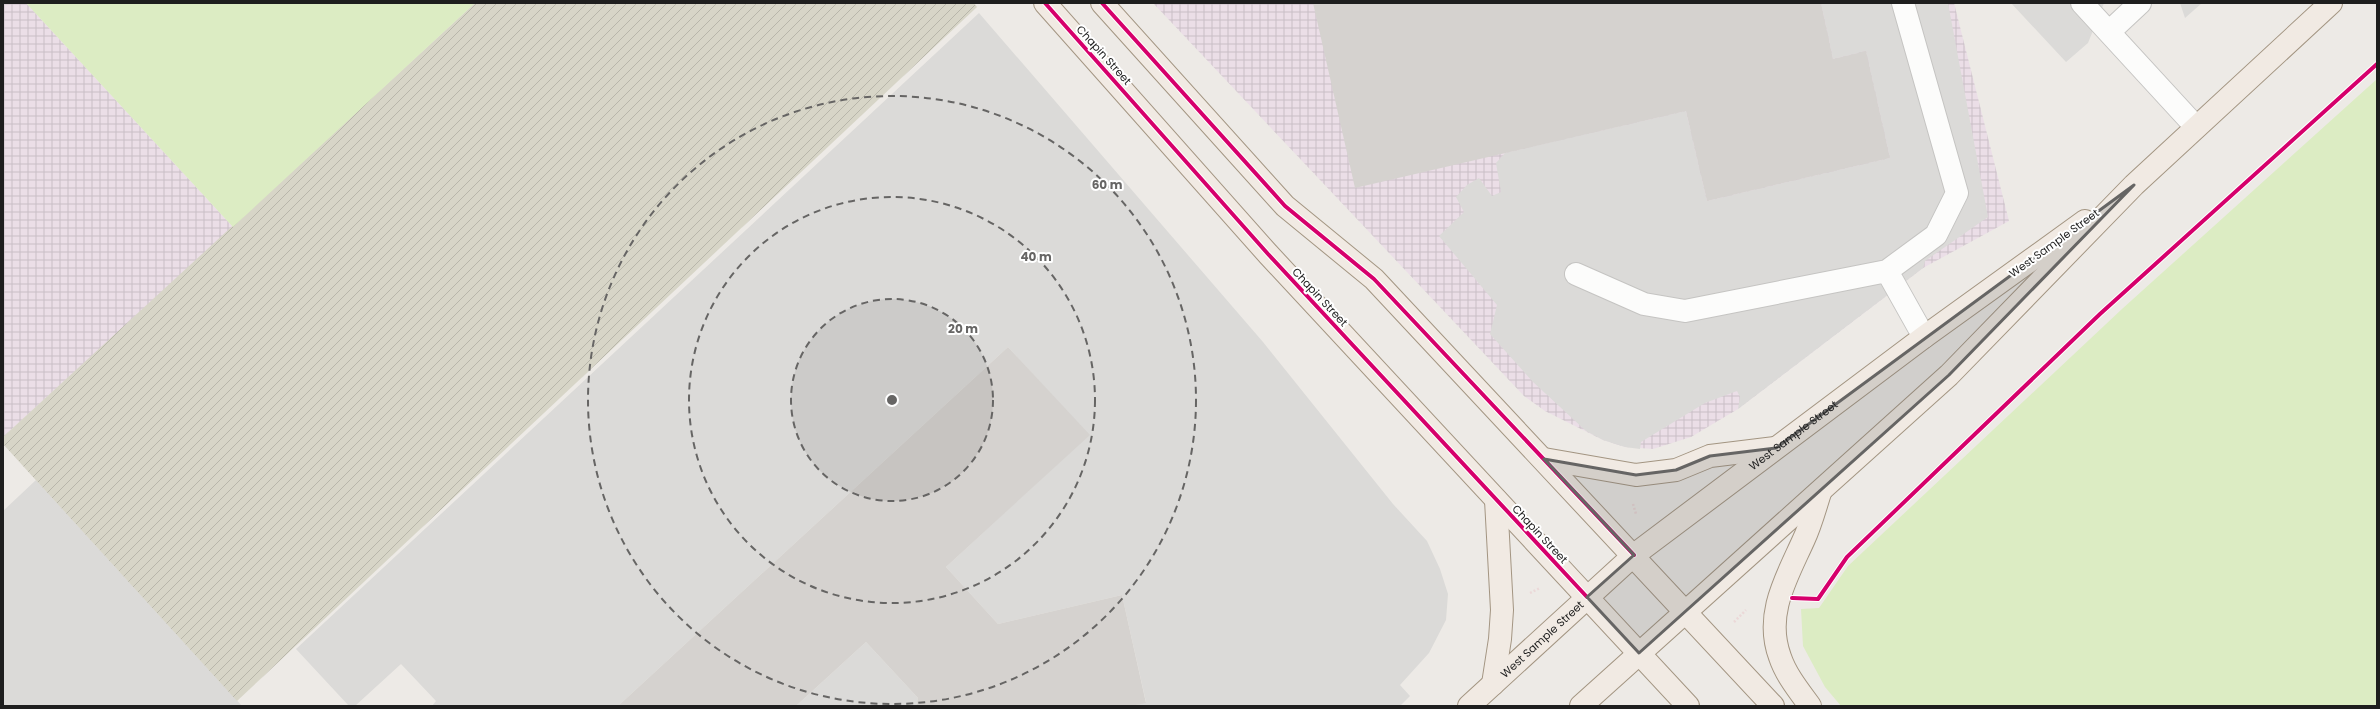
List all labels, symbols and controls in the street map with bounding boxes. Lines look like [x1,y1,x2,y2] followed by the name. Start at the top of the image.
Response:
[1073,22,1135,88] street label: Chapin Street
[1092,176,1123,193] text: 60 m
[2006,205,2102,281] street label: West Sample Street
[1020,248,1052,265] text: 40 m
[1288,264,1352,330] street label: Chapin Street
[948,320,978,337] text: 20 m
[885,393,899,407] centre of rings
[1745,396,1841,474] street label: West Sample Street
[1508,501,1572,567] street label: Chapin Street
[1497,597,1587,681] street label: West Sample Street

